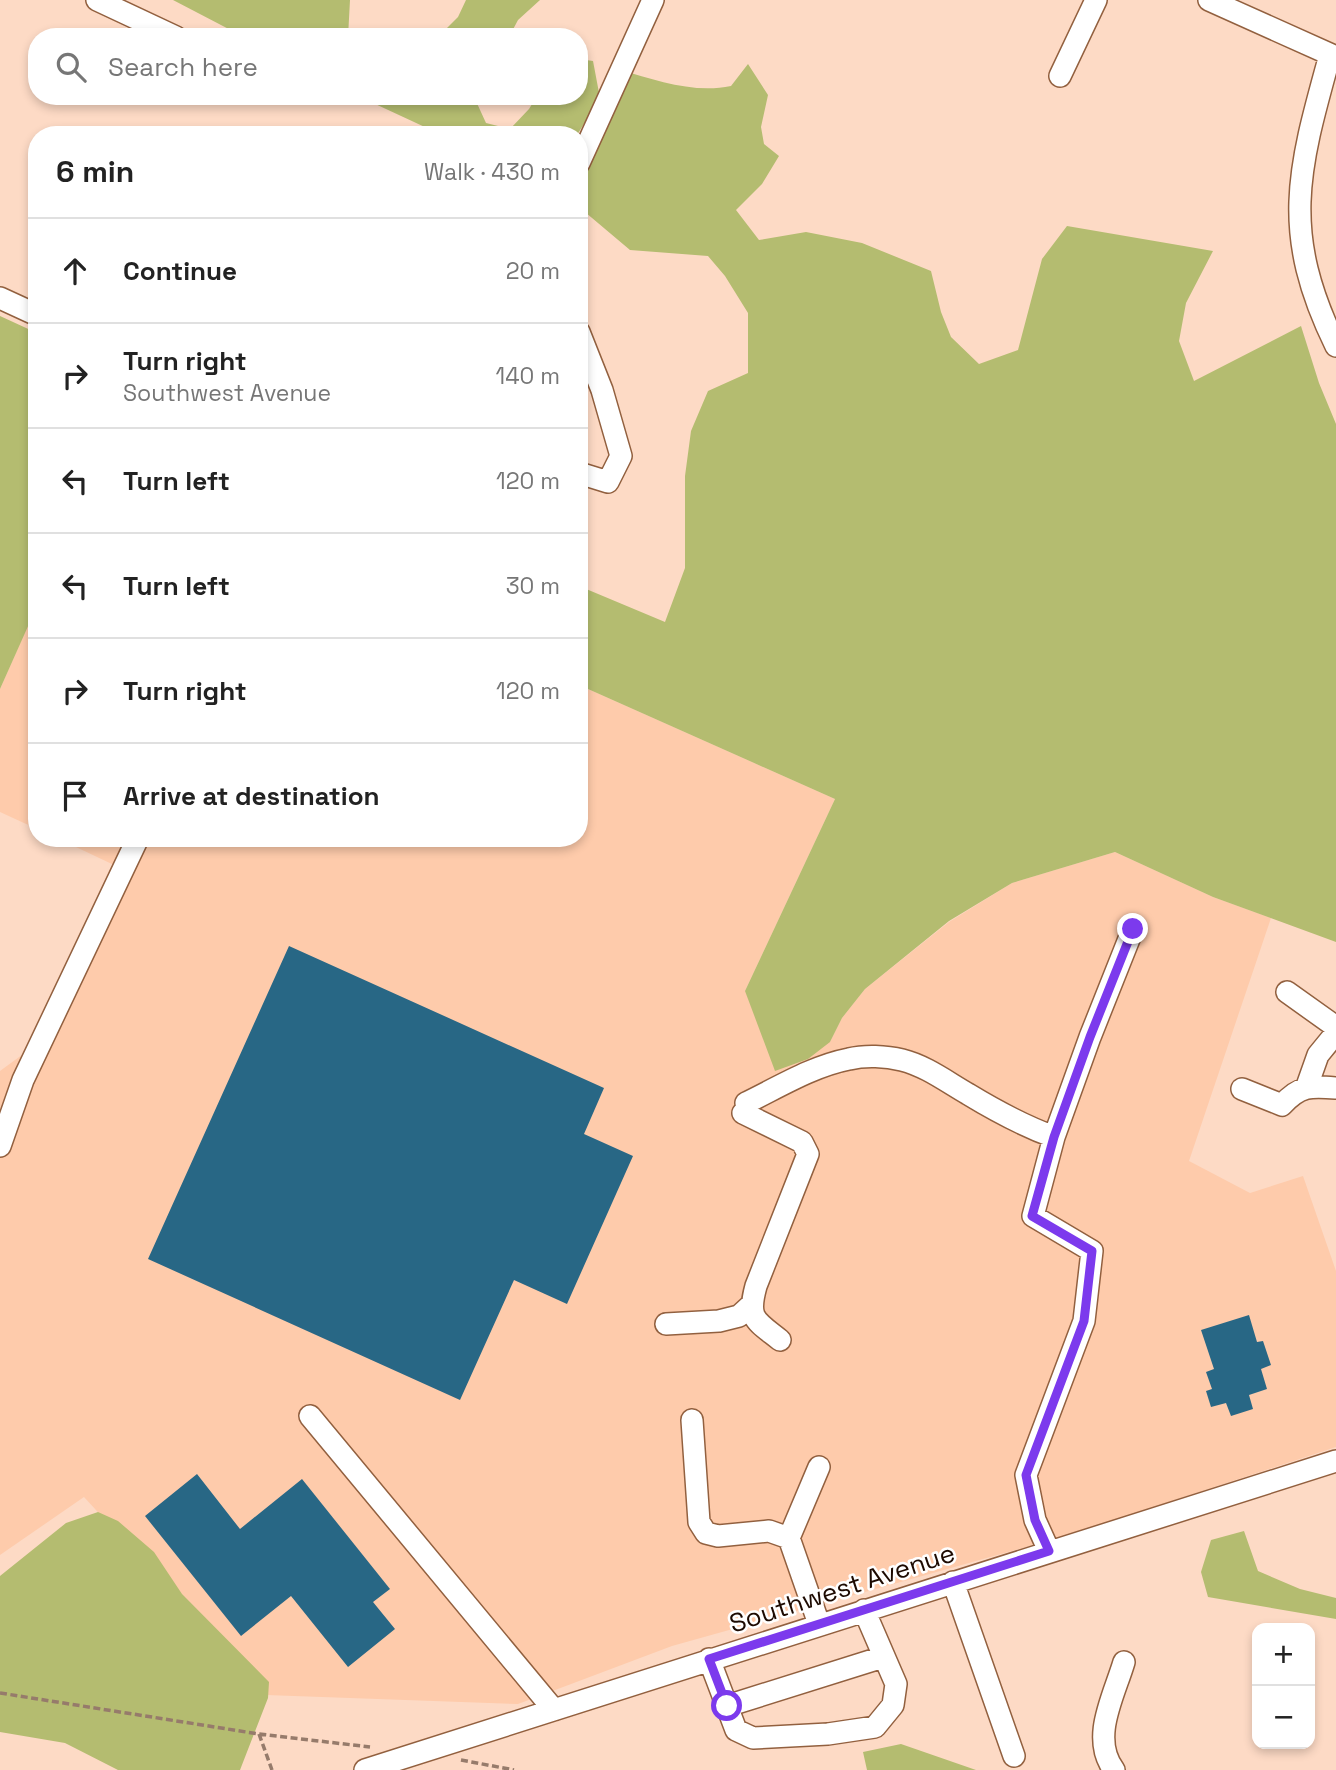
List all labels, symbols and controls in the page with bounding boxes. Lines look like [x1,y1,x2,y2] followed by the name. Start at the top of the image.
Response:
[28,28,588,105] search box
[52,48,90,86] icon: search
[108,50,258,84] text: Search here
[56,152,134,191] text: 6 min
[424,157,560,187] text: Walk · 430 m
[56,252,94,290] icon: ahead
[123,254,237,288] text: Continue
[506,256,560,286] text: 20 m
[123,344,247,378] text: Turn right
[56,357,94,395] icon: right
[496,361,560,391] text: 140 m
[123,378,331,408] text: Southwest Avenue
[56,462,94,500] icon: left
[123,464,230,498] text: Turn left
[496,466,560,496] text: 120 m
[56,567,94,605] icon: left
[123,569,230,603] text: Turn left
[506,571,560,601] text: 30 m
[56,672,94,710] icon: right
[123,674,247,708] text: Turn right
[496,676,560,706] text: 120 m
[56,777,94,815] icon: arrive
[123,779,380,813] text: Arrive at destination
[1117,913,1148,944] route end
[725,1535,959,1641] street label: Southwest Avenue
[1252,1623,1315,1749] map controls
[1252,1623,1315,1686] button: +
[1252,1686,1315,1749] button: −
[711,1690,742,1721] route start

